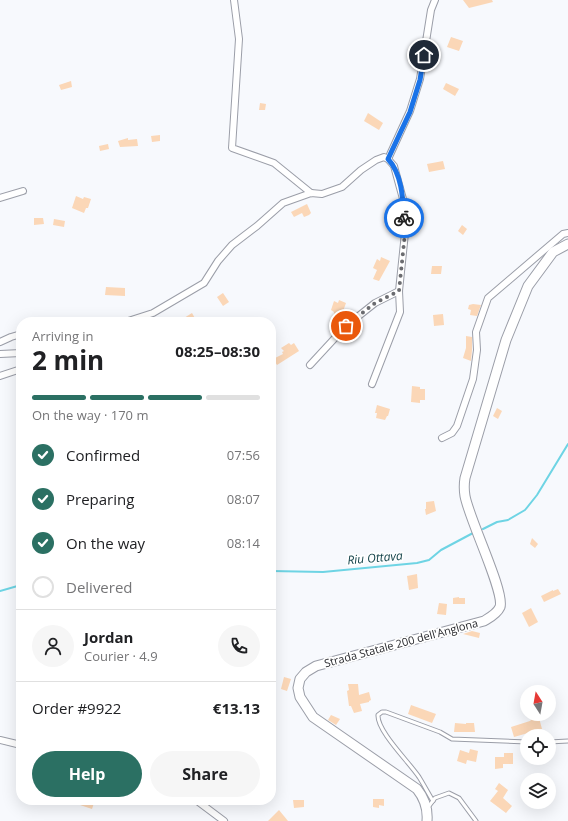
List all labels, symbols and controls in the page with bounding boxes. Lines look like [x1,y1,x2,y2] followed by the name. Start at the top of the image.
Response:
[407,38,441,72] pin
[413,44,435,66] icon: home
[384,198,424,238] courier
[393,207,415,229] icon: bike
[329,309,363,343] pin
[335,315,357,337] icon: bag
[32,327,94,345] text: Arriving in
[175,341,260,361] text: 08:25–08:30
[32,342,104,378] text: 2 min
[32,406,148,424] text: On the way · 170 m
[32,444,54,466] icon: check
[66,445,140,465] text: Confirmed
[227,446,260,464] text: 07:56
[32,488,54,510] icon: check
[66,489,134,509] text: Preparing
[227,490,260,508] text: 08:07
[32,532,54,554] icon: check
[66,533,145,553] text: On the way
[227,534,260,552] text: 08:14
[347,547,404,568] water label: Riu Ottava
[66,577,133,597] text: Delivered
[322,615,479,670] street label: Strada Statale 200 dell'Anglona
[32,625,74,667] button: person
[218,625,260,667] button: phone
[84,627,133,647] text: Jordan
[84,647,158,665] text: Courier · 4.9
[520,685,556,721] north arrow
[520,685,556,809] map controls
[32,698,121,718] text: Order #9922
[213,698,260,718] text: €13.13
[520,729,556,765] button: locate
[32,751,142,797] button: Help
[150,751,260,797] button: Share
[520,773,556,809] button: layers

